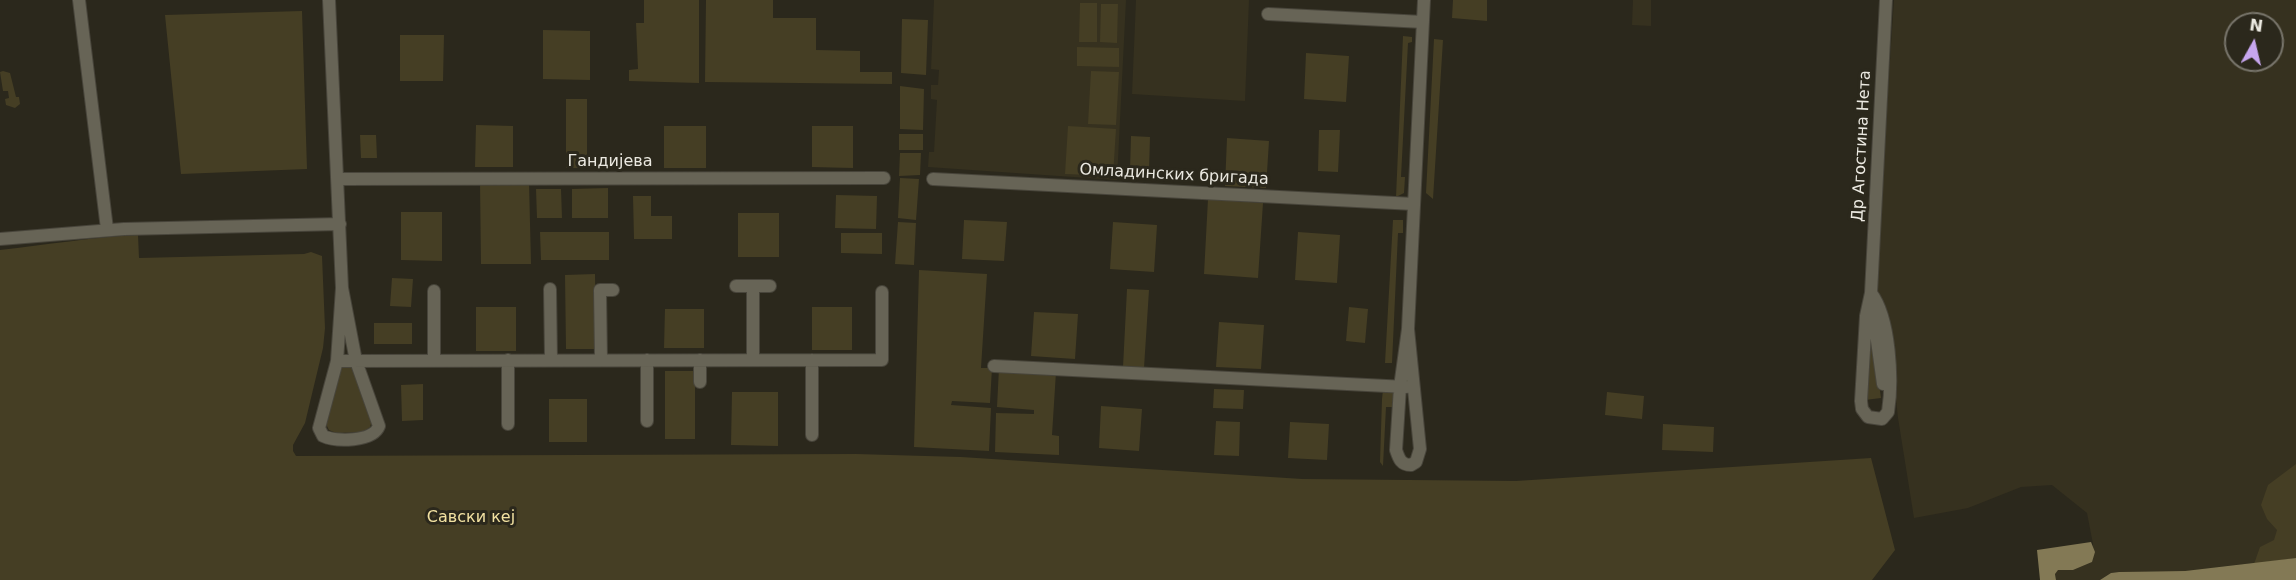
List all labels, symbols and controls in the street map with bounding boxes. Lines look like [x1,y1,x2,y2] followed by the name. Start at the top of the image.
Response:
[2224,12,2284,72] north arrow
[2248,15,2264,36] text: N
[1848,70,1876,222] street label: Др Агостина Нета
[567,152,653,172] street label: Гандијева
[1079,160,1269,190] street label: Омладинских бригада
[427,508,515,528] park label: Савски кеј

